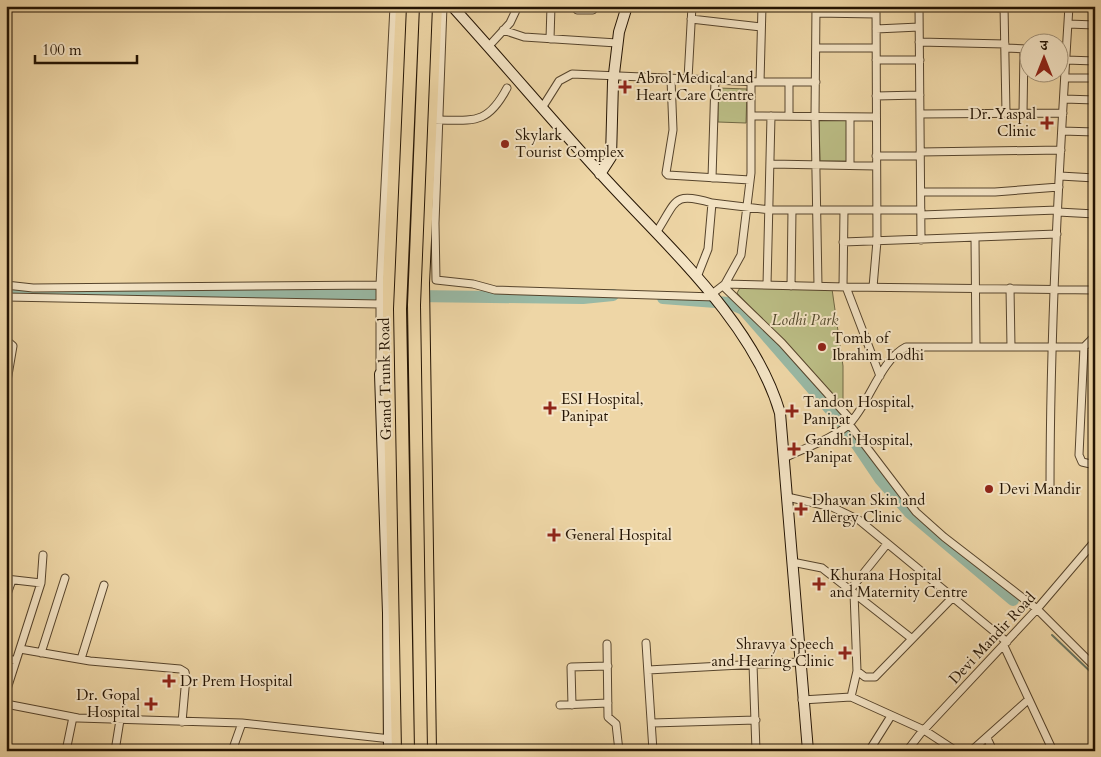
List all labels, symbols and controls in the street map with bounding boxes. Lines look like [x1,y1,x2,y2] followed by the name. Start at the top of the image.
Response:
[35,32,138,64] scale bar
[1018,32,1068,82] north arrow
[1039,36,1048,55] text: उ
[42,40,82,60] text: 100 m
[636,68,754,105] place label: Abrol Medical and Heart Care Centre
[618,80,632,94] marker: Abrol Medical and Heart Care Centre
[970,104,1036,141] place label: Dr. Yaspal Clinic
[1040,116,1054,130] marker: Dr. Yaspal Clinic
[515,125,625,162] place label: Skylark Tourist Complex
[499,138,511,150] marker: Skylark Tourist Complex
[771,310,839,330] park label: Lodhi Park
[374,318,396,440] street label: Grand Trunk Road
[832,328,924,365] place label: Tomb of Ibrahim Lodhi
[816,341,828,353] marker: Tomb of Ibrahim Lodhi
[561,389,644,426] place label: ESI Hospital, Panipat
[803,392,914,429] place label: Tandon Hospital, Panipat
[543,401,557,415] marker: ESI Hospital, Panipat
[785,404,799,418] marker: Tandon Hospital, Panipat
[805,430,913,467] place label: Gandhi Hospital, Panipat
[787,442,801,456] marker: Gandhi Hospital, Panipat
[999,479,1081,499] place label: Devi Mandir
[983,483,995,495] marker: Devi Mandir
[812,490,925,527] place label: Dhawan Skin and Allergy Clinic
[794,502,808,516] marker: Dhawan Skin and Allergy Clinic
[565,525,672,545] place label: General Hospital
[547,528,561,542] marker: General Hospital
[830,565,968,602] place label: Khurana Hospital and Maternity Centre
[812,577,826,591] marker: Khurana Hospital and Maternity Centre
[944,588,1040,688] street label: Devi Mandir Road
[711,634,835,671] place label: Shravya Speech and Hearing Clinic
[838,646,852,660] marker: Shravya Speech and Hearing Clinic
[180,671,293,691] place label: Dr Prem Hospital
[162,674,176,688] marker: Dr Prem Hospital
[76,685,140,722] place label: Dr. Gopal Hospital
[144,697,158,711] marker: Dr. Gopal Hospital

